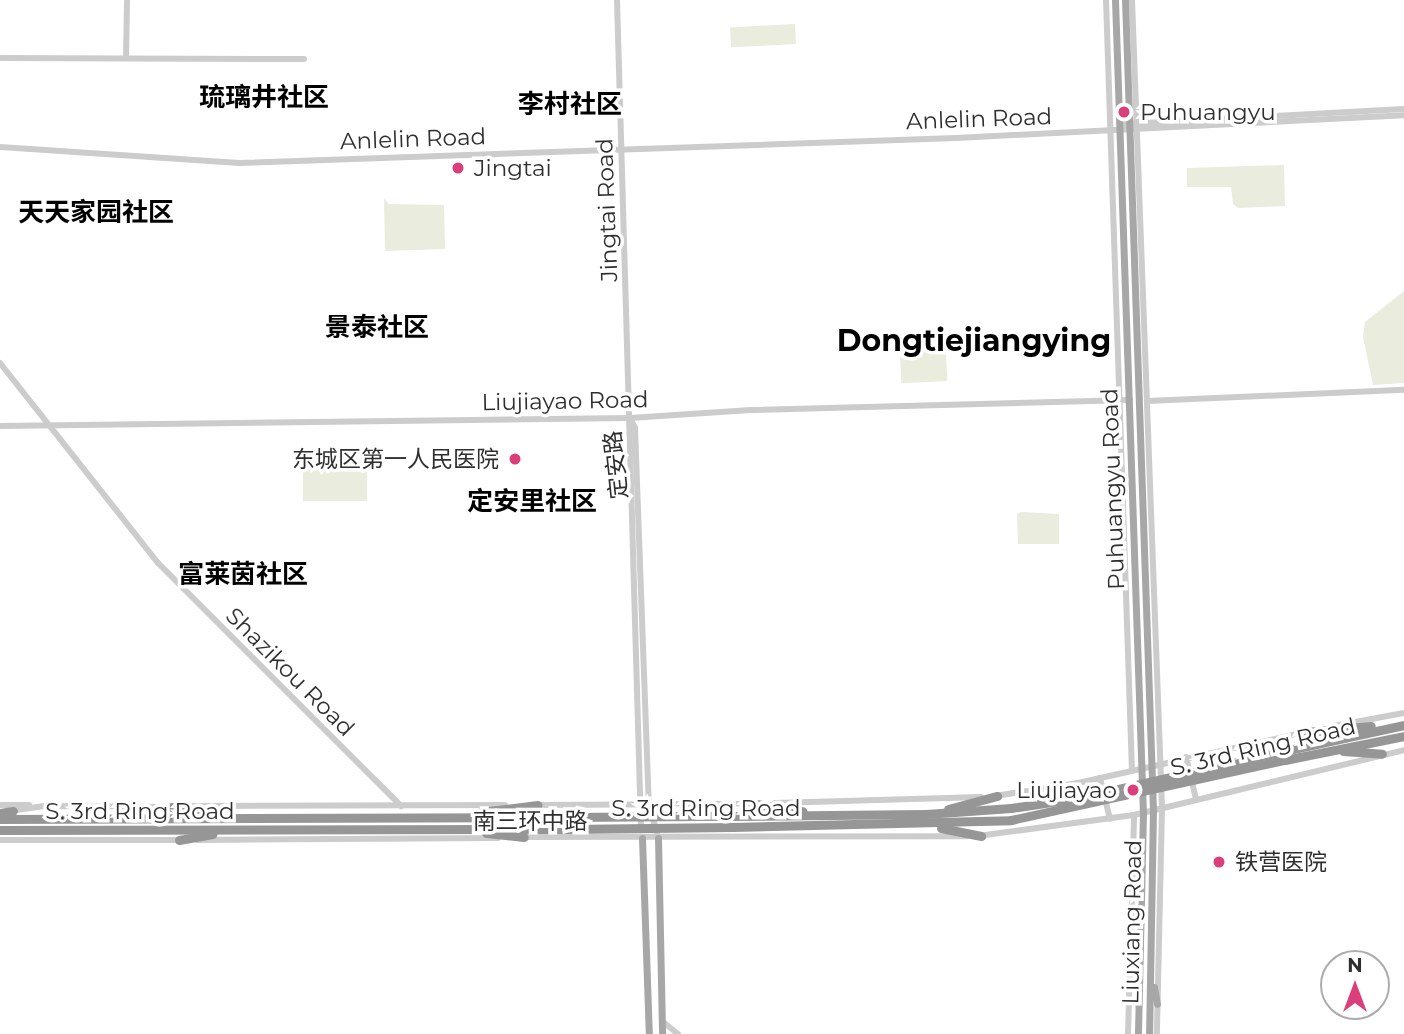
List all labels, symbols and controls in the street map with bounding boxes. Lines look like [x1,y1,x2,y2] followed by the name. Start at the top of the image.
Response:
[199,82,329,114] district label: 琉璃井社区
[518,89,622,121] district label: 李村社区
[1140,98,1276,126] place label: Puhuangyu
[1114,102,1134,122] marker: Puhuangyu
[905,103,1053,135] street label: Anlelin Road
[339,123,487,155] street label: Anlelin Road
[591,138,623,282] street label: Jingtai Road
[474,154,552,182] place label: Jingtai
[448,158,468,178] marker: Jingtai
[18,197,174,229] district label: 天天家园社区
[325,312,429,344] district label: 景泰社区
[837,323,1111,359] district label: Dongtiejiangying
[481,386,649,416] street label: Liujiayao Road
[1096,388,1130,590] street label: Puhuangyu Road
[599,429,633,501] street label: 定安路
[292,445,499,473] place label: 东城区第一人民医院
[505,449,525,469] marker: 东城区第一人民医院
[467,486,597,518] district label: 定安里社区
[178,559,308,591] district label: 富莱茵社区
[220,602,360,742] street label: Shazikou Road
[1168,712,1358,782] street label: S. 3rd Ring Road
[1016,776,1117,804] place label: Liujiayao
[1123,780,1143,800] marker: Liujiayao
[611,794,801,822] street label: S. 3rd Ring Road
[45,797,235,825] street label: S. 3rd Ring Road
[473,807,587,835] street label: 南三环中路
[1117,839,1147,1005] street label: Liuxiang Road
[1235,848,1327,876] place label: 铁营医院
[1209,852,1229,872] marker: 铁营医院
[1320,950,1390,1020] north arrow
[1347,954,1363,977] text: N

